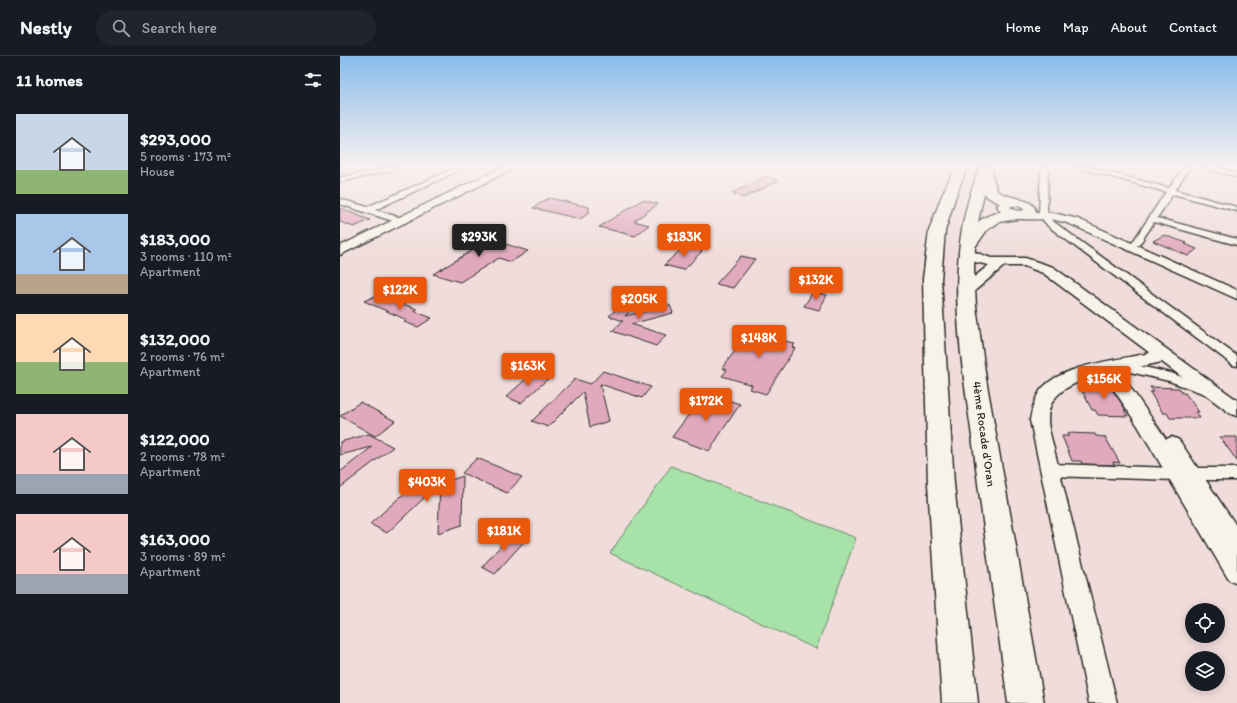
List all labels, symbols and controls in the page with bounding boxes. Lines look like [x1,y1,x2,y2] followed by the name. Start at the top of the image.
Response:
[96,10,376,46] search box
[20,16,72,39] text: Nestly
[110,17,132,39] icon: search
[142,19,217,37] text: Search here
[1006,19,1041,36] text: Home
[1063,19,1089,36] text: Map
[1111,19,1147,36] text: About
[1169,19,1217,36] text: Contact
[302,69,324,91] icon: filters
[16,70,83,90] text: 11 homes
[140,129,211,149] text: $293,000
[48,130,96,178] icon: home
[140,149,231,164] text: 5 rooms · 173 m²
[140,164,175,179] text: House
[451,224,507,258] pin: $293K
[656,224,712,258] pin: $183K
[140,229,211,249] text: $183,000
[461,229,497,244] text: $293K
[666,229,702,244] text: $183K
[48,230,96,278] icon: home
[140,249,232,264] text: 3 rooms · 110 m²
[140,264,201,279] text: Apartment
[788,267,844,301] pin: $132K
[799,272,833,287] text: $132K
[372,277,428,311] pin: $122K
[383,282,417,297] text: $122K
[611,286,667,320] pin: $205K
[621,291,657,306] text: $205K
[731,325,787,359] pin: $148K
[140,329,210,349] text: $132,000
[48,330,96,378] icon: home
[741,330,777,345] text: $148K
[140,349,225,364] text: 2 rooms · 76 m²
[500,353,556,387] pin: $163K
[511,358,545,373] text: $163K
[140,364,201,379] text: Apartment
[1076,366,1132,400] pin: $156K
[1087,371,1121,386] text: $156K
[970,380,998,488] street label: 4ème Rocade d'Oran
[678,388,734,422] pin: $172K
[689,393,723,408] text: $172K
[140,429,210,449] text: $122,000
[48,430,96,478] icon: home
[140,449,225,464] text: 2 rooms · 78 m²
[140,464,201,479] text: Apartment
[399,469,455,503] pin: $403K
[408,474,446,489] text: $403K
[476,518,532,552] pin: $181K
[487,523,521,538] text: $181K
[140,529,210,549] text: $163,000
[48,530,96,578] icon: home
[140,549,226,564] text: 3 rooms · 89 m²
[140,564,201,579] text: Apartment
[1185,603,1225,691] map controls
[1185,603,1225,643] button: locate
[1185,651,1225,691] button: layers

